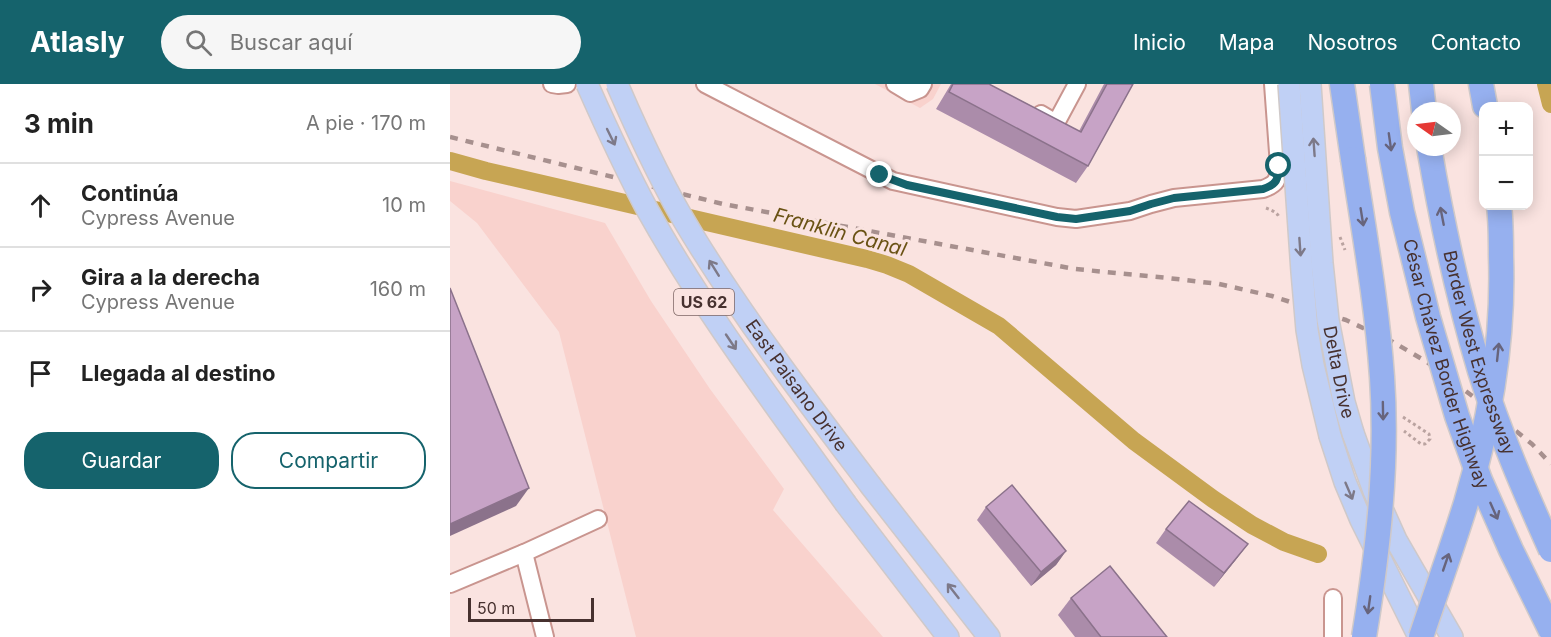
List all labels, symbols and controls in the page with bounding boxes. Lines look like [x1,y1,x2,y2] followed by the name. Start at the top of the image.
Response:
[161,15,581,69] search box
[30,25,125,59] text: Atlasly
[182,26,215,59] icon: search
[230,29,353,55] text: Buscar aquí
[1133,30,1186,55] text: Inicio
[1219,30,1274,55] text: Mapa
[1307,30,1398,55] text: Nosotros
[1431,30,1521,55] text: Contacto
[1407,102,1461,156] north arrow
[1479,102,1533,210] map controls
[1479,102,1533,156] button: +
[24,108,94,139] text: 3 min
[306,111,426,135] text: A pie · 170 m
[606,128,618,146] one-way arrow
[1384,132,1395,151] one-way arrow
[1308,138,1319,158] one-way arrow
[1265,152,1291,178] route start
[1479,156,1533,210] button: −
[866,161,892,187] route end
[81,180,179,206] text: Continúa
[24,189,57,222] icon: ahead
[382,193,426,217] text: 10 m
[771,203,909,261] water label: Franklin Canal
[81,206,235,230] text: Cypress Avenue
[1357,207,1368,227] one-way arrow
[1436,207,1447,227] one-way arrow
[1295,237,1306,257] one-way arrow
[1399,237,1494,493] street label: César Chávez Border Highway
[1439,248,1520,458] street label: Border West Expressway
[708,261,720,277] one-way arrow
[81,264,260,290] text: Gira a la derecha
[24,273,57,306] icon: right
[370,277,426,301] text: 160 m
[674,289,734,315] road number: US 62
[81,290,235,314] text: Cypress Avenue
[742,315,852,455] street label: East Paisano Drive
[1319,324,1359,421] street label: Delta Drive
[725,333,737,349] one-way arrow
[1492,343,1503,363] one-way arrow
[24,357,57,390] icon: arrive
[81,360,275,386] text: Llegada al destino
[1377,400,1389,420] one-way arrow
[24,432,219,489] button: Guardar
[231,432,426,489] button: Compartir
[1344,481,1355,499] one-way arrow
[1489,501,1500,519] one-way arrow
[1442,553,1453,572] one-way arrow
[947,583,960,599] one-way arrow
[468,595,594,622] scale bar
[1363,595,1374,614] one-way arrow
[477,598,515,618] text: 50 m

